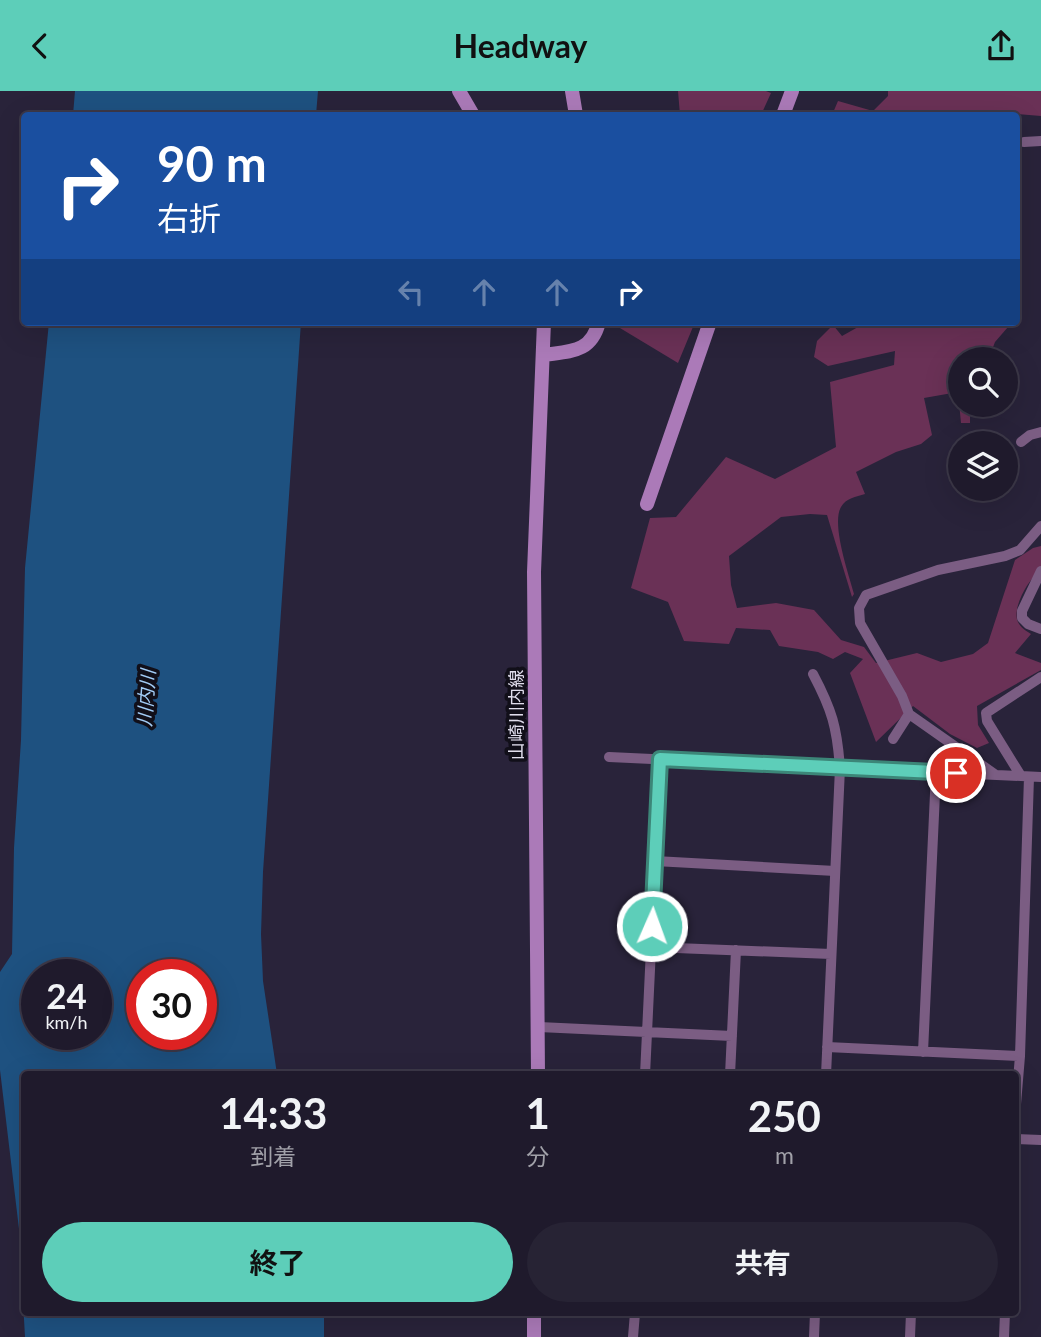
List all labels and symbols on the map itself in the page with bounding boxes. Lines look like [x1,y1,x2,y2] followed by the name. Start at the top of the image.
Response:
[132,667,159,727] water label: 川内川
[505,670,527,760] street label: 山崎川内線
[926,743,986,803] pin
[615,889,689,963] position arrow
[126,959,217,1050] speed limit sign: 30

